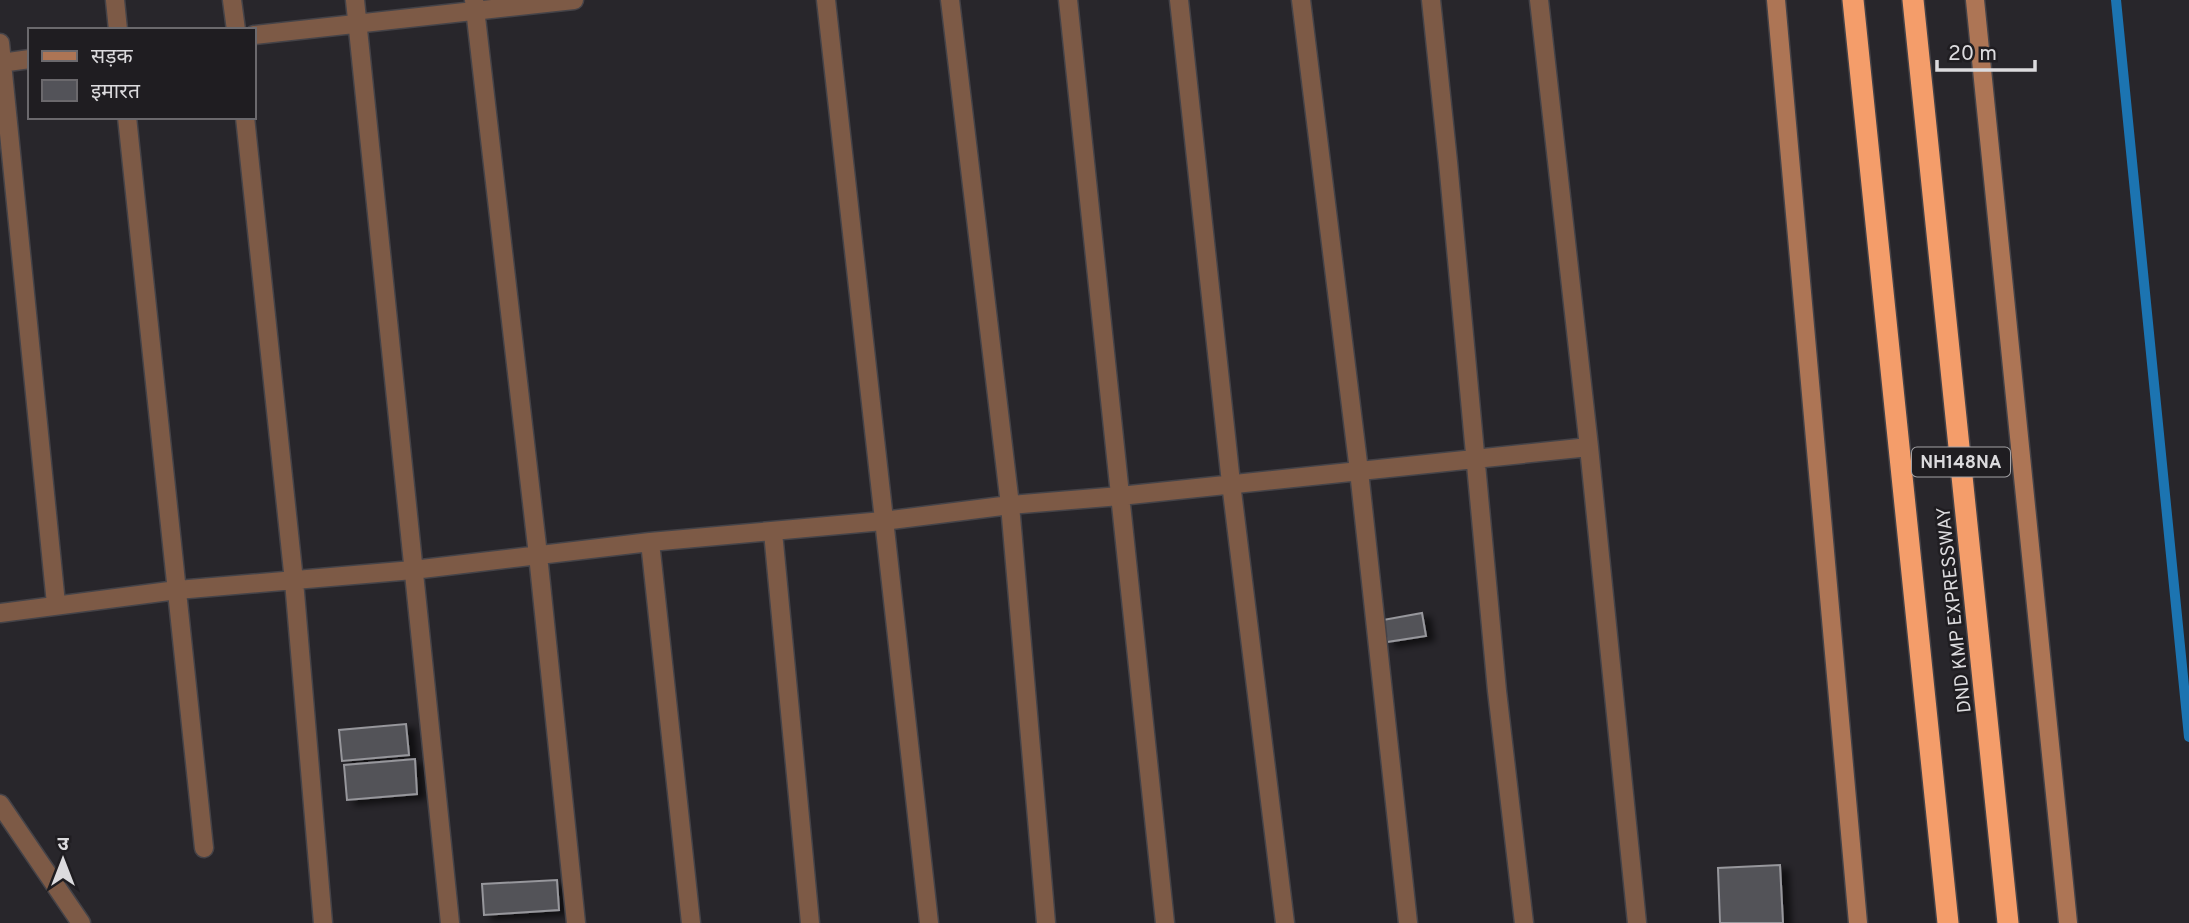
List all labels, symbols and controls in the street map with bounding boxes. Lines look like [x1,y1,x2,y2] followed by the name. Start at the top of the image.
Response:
[28,28,256,119] legend
[1937,28,2035,72] scale bar
[1948,41,1997,68] text: 20 m
[91,44,133,71] text: सड़क
[91,79,141,106] text: इमारत
[1912,448,2010,476] road number: NH148NA
[1932,506,1978,714] street label: DND KMP EXPRESSWAY
[28,825,98,895] north arrow
[57,833,69,857] text: उ

